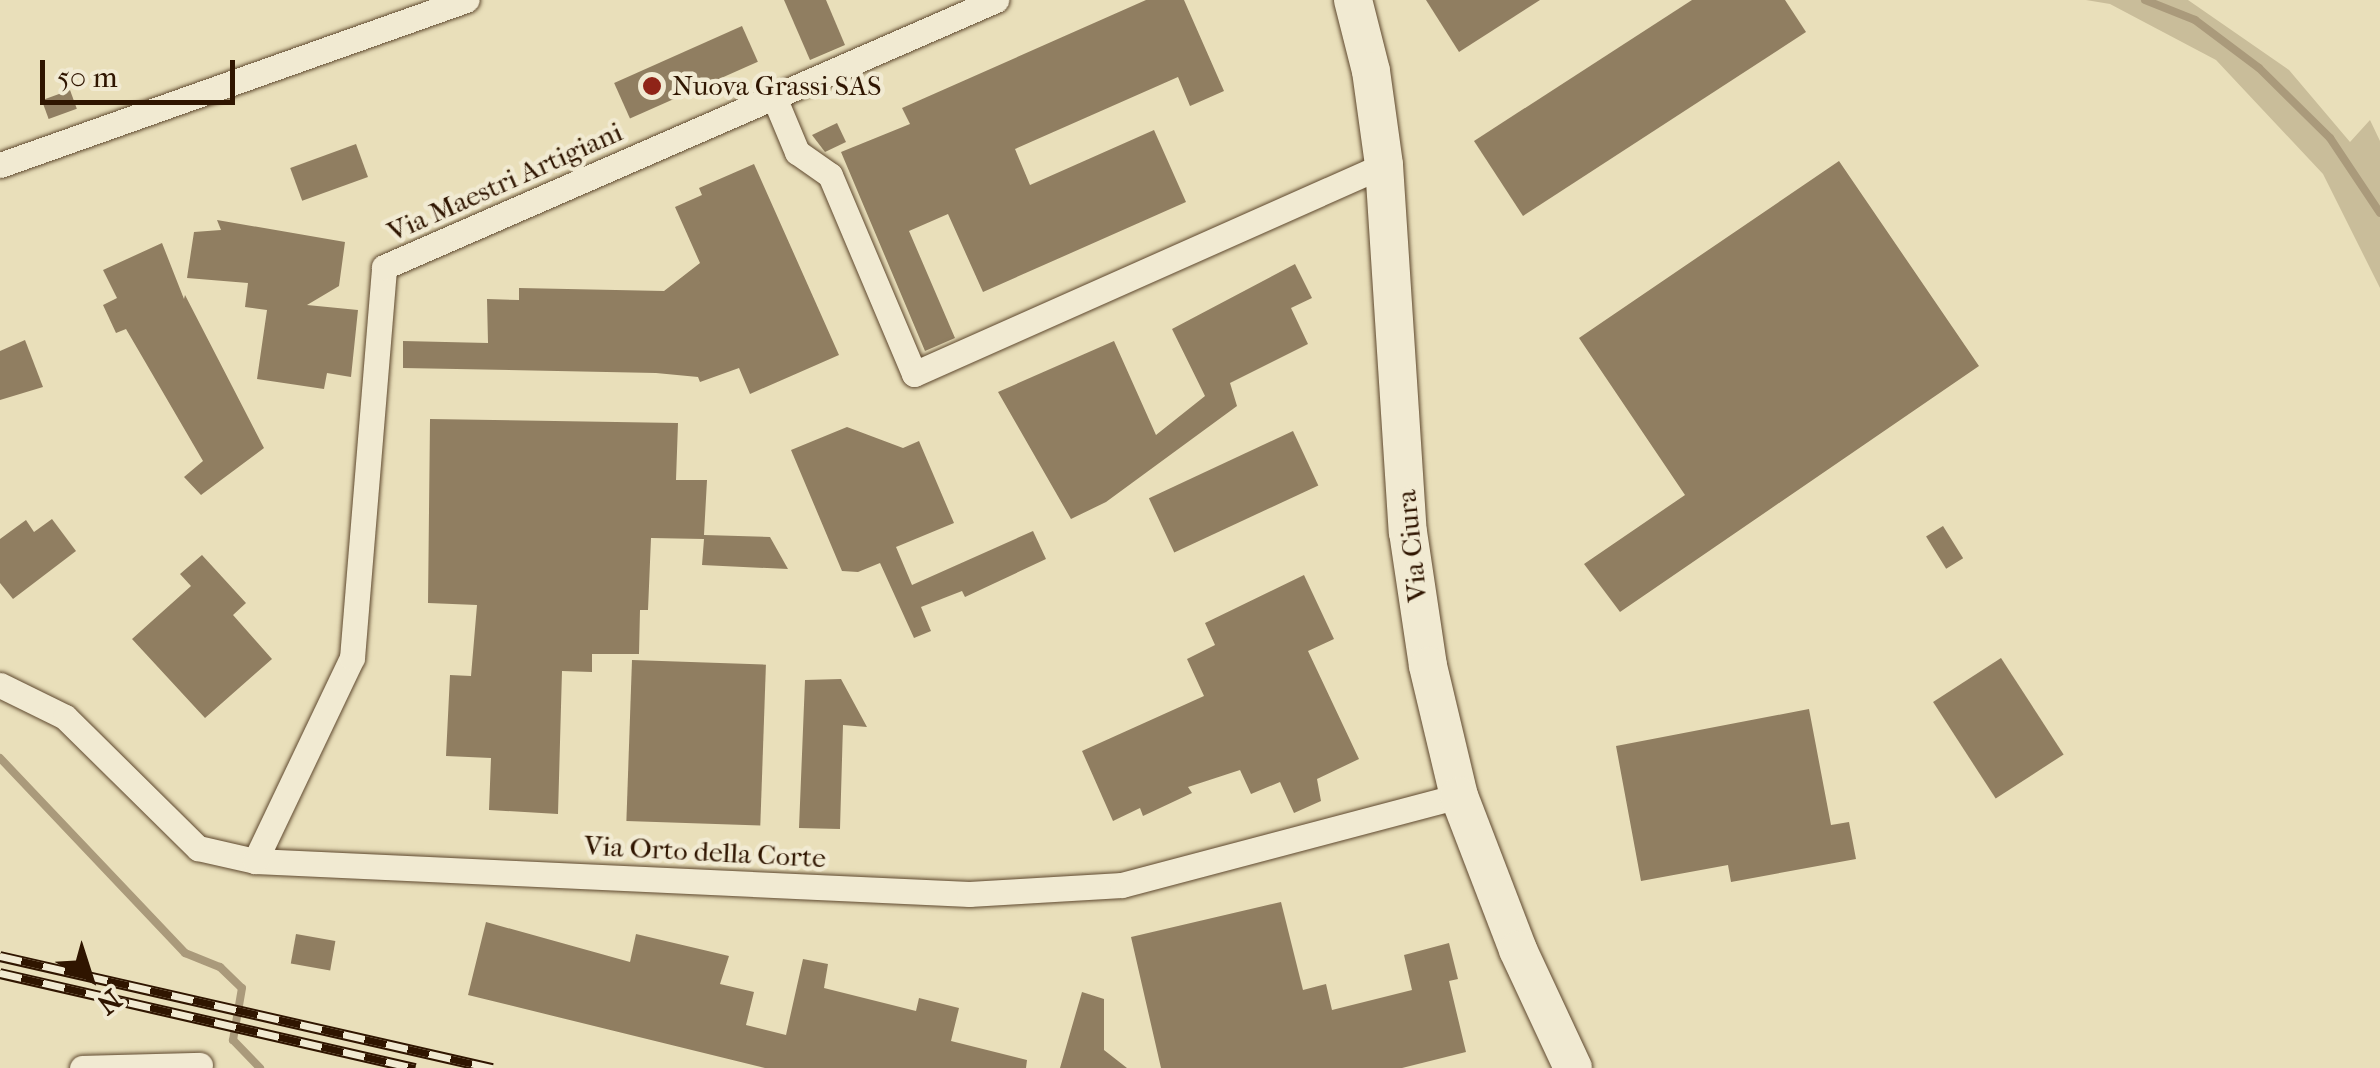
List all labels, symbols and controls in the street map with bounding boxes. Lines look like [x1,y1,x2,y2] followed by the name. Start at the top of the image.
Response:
[45,40,240,102] scale bar
[57,60,118,95] text: 50 m
[672,69,882,103] place label: Nuova Grassi SAS
[641,75,663,97] marker: Nuova Grassi SAS
[382,115,628,249] street label: Via Maestri Artigiani
[1389,488,1435,604] street label: Via Ciura
[583,829,827,875] street label: Via Orto della Corte
[40,928,140,1028] north arrow
[91,982,128,1021] text: N

